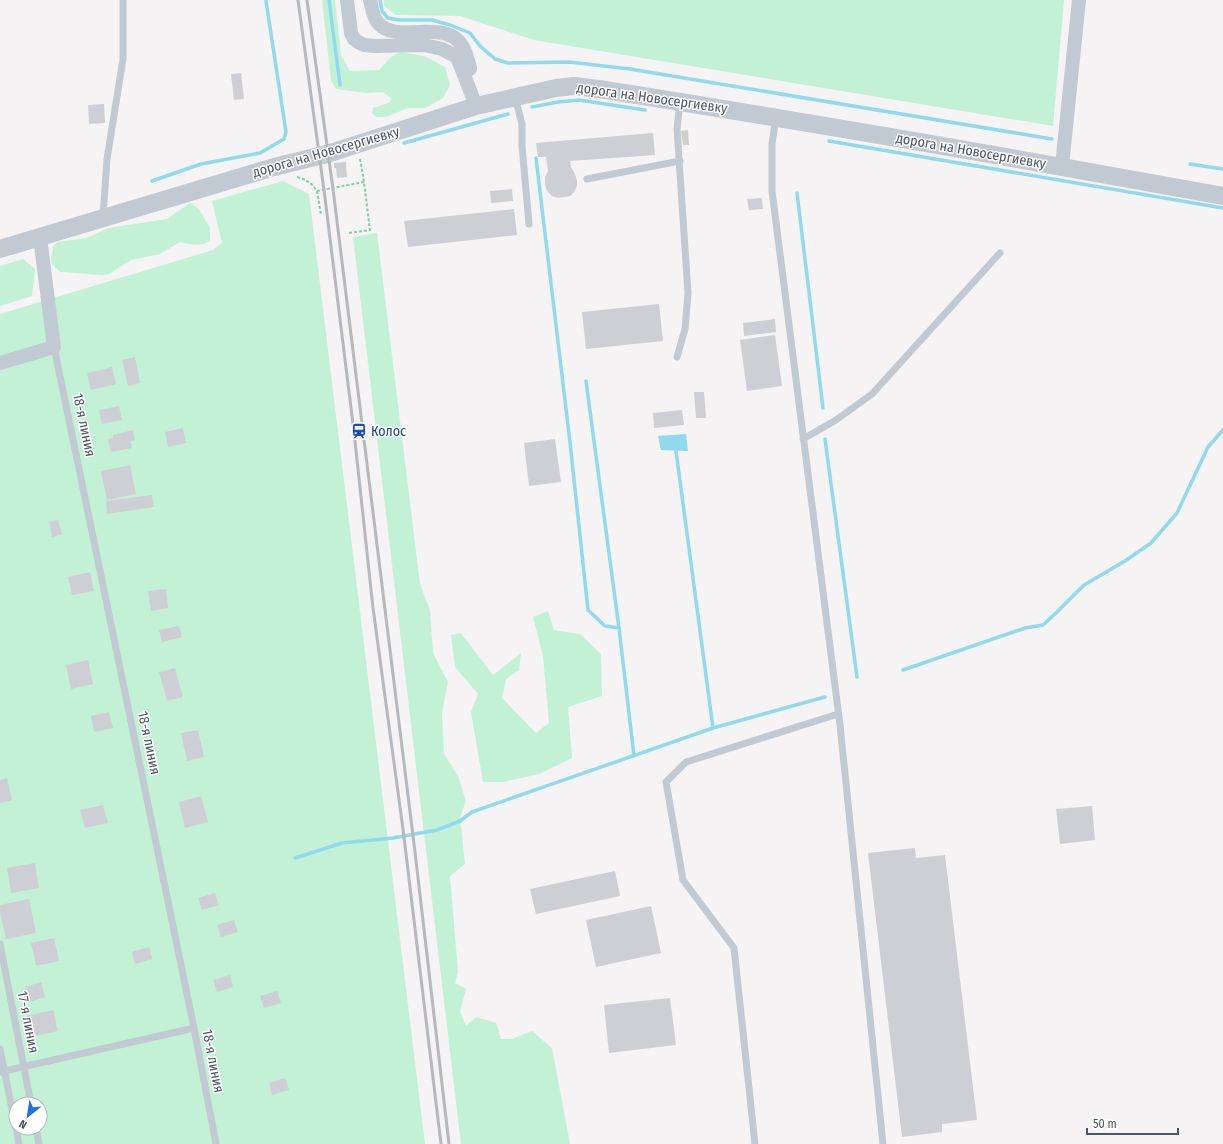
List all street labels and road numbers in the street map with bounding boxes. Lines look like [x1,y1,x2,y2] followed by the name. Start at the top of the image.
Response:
[576,79,729,117] street label: дорога на Новосергиевку
[251,123,402,181] street label: дорога на Новосергиевку
[895,129,1048,173] street label: дорога на Новосергиевку
[69,392,99,458] street label: 18-я линия
[134,710,164,776] street label: 18-я линия
[14,989,42,1055] street label: 17-я линия
[199,1028,227,1094] street label: 18-я линия

